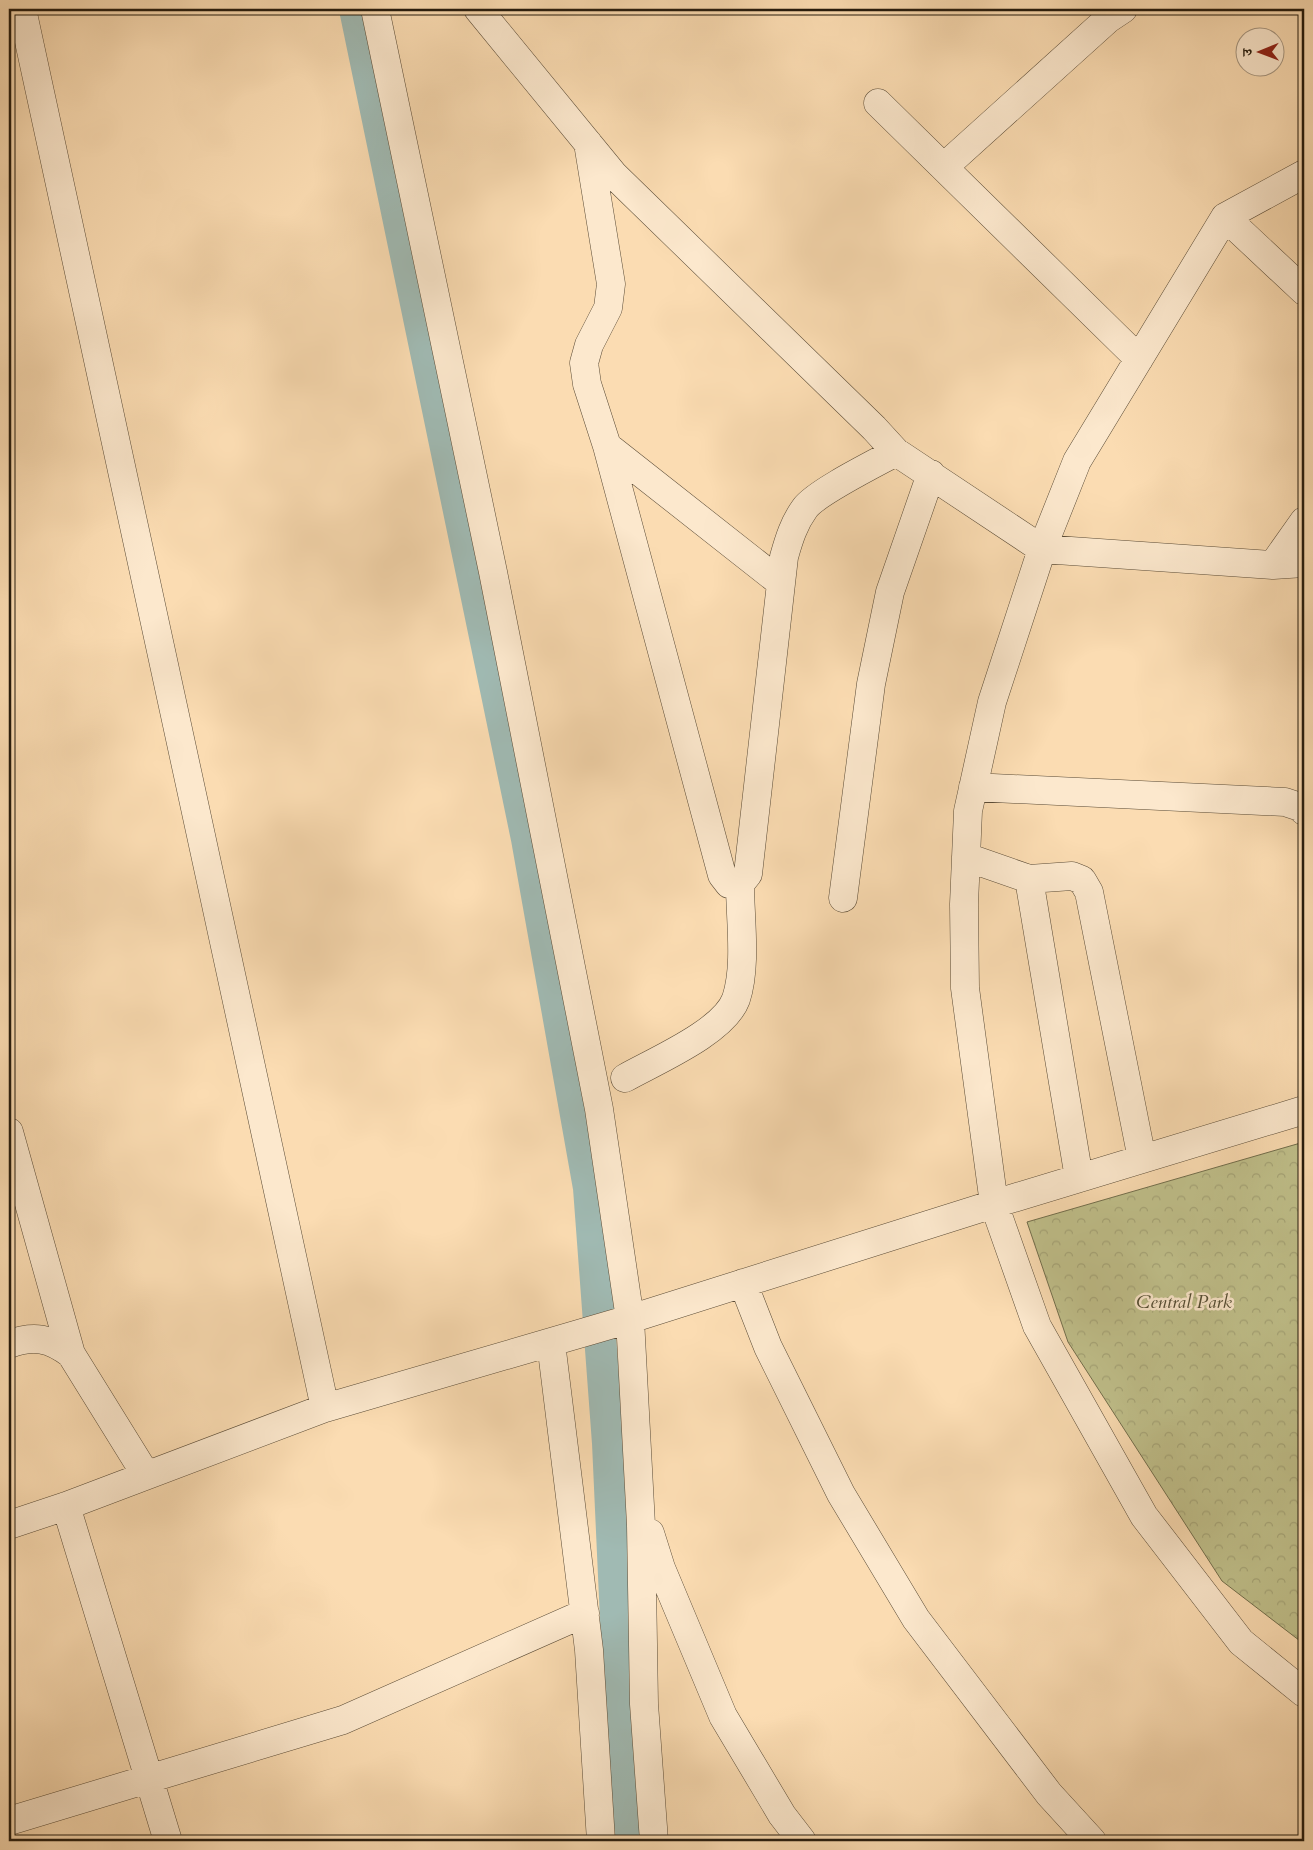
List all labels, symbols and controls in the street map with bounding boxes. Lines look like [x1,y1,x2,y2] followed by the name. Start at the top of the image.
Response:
[1236,28,1286,78] north arrow
[1238,48,1257,57] text: उ
[1136,1289,1233,1315] park label: Central Park

